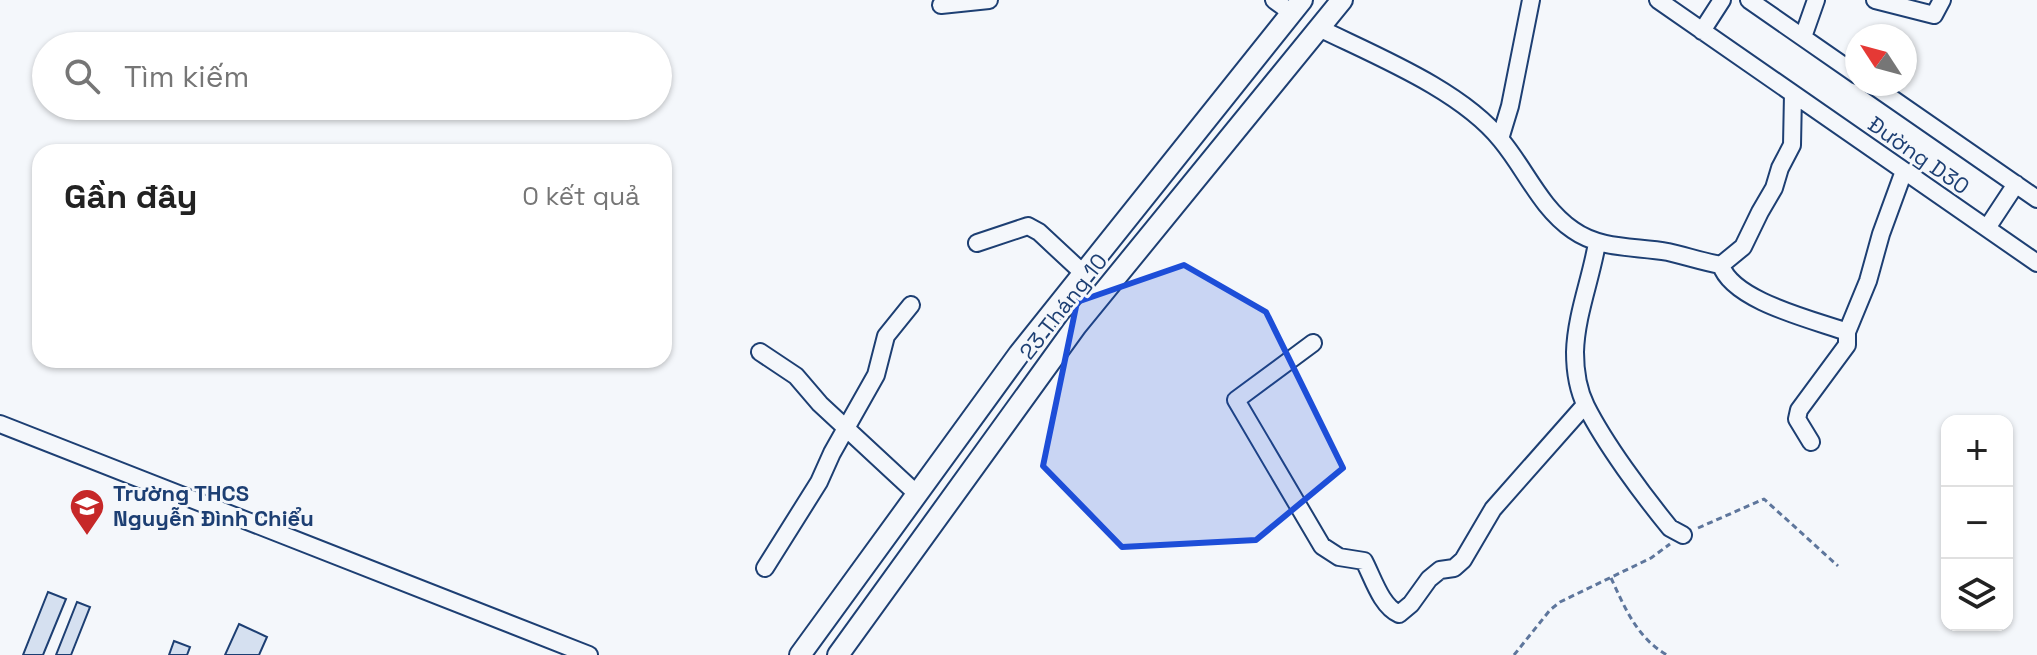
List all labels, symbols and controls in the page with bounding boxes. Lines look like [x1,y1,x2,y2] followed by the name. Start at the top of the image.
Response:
[1845,24,1917,96] north arrow
[32,32,672,120] search box
[60,54,104,98] icon: search
[124,57,249,96] text: Tìm kiếm
[1863,110,1975,200] street label: Đường D30
[64,175,198,218] text: Gần đây
[522,179,640,213] text: 0 kết quả
[1013,247,1113,365] street label: 23 Tháng 10
[1941,415,2013,631] map controls
[1941,415,2013,487] button: +
[113,479,314,532] place label: Trường THCS Nguyễn Đình Chiểu
[68,487,106,537] school or university icon: Trường THCS Nguyễn Đình Chiểu
[1941,487,2013,559] button: −
[1941,559,2013,631] button: layers

